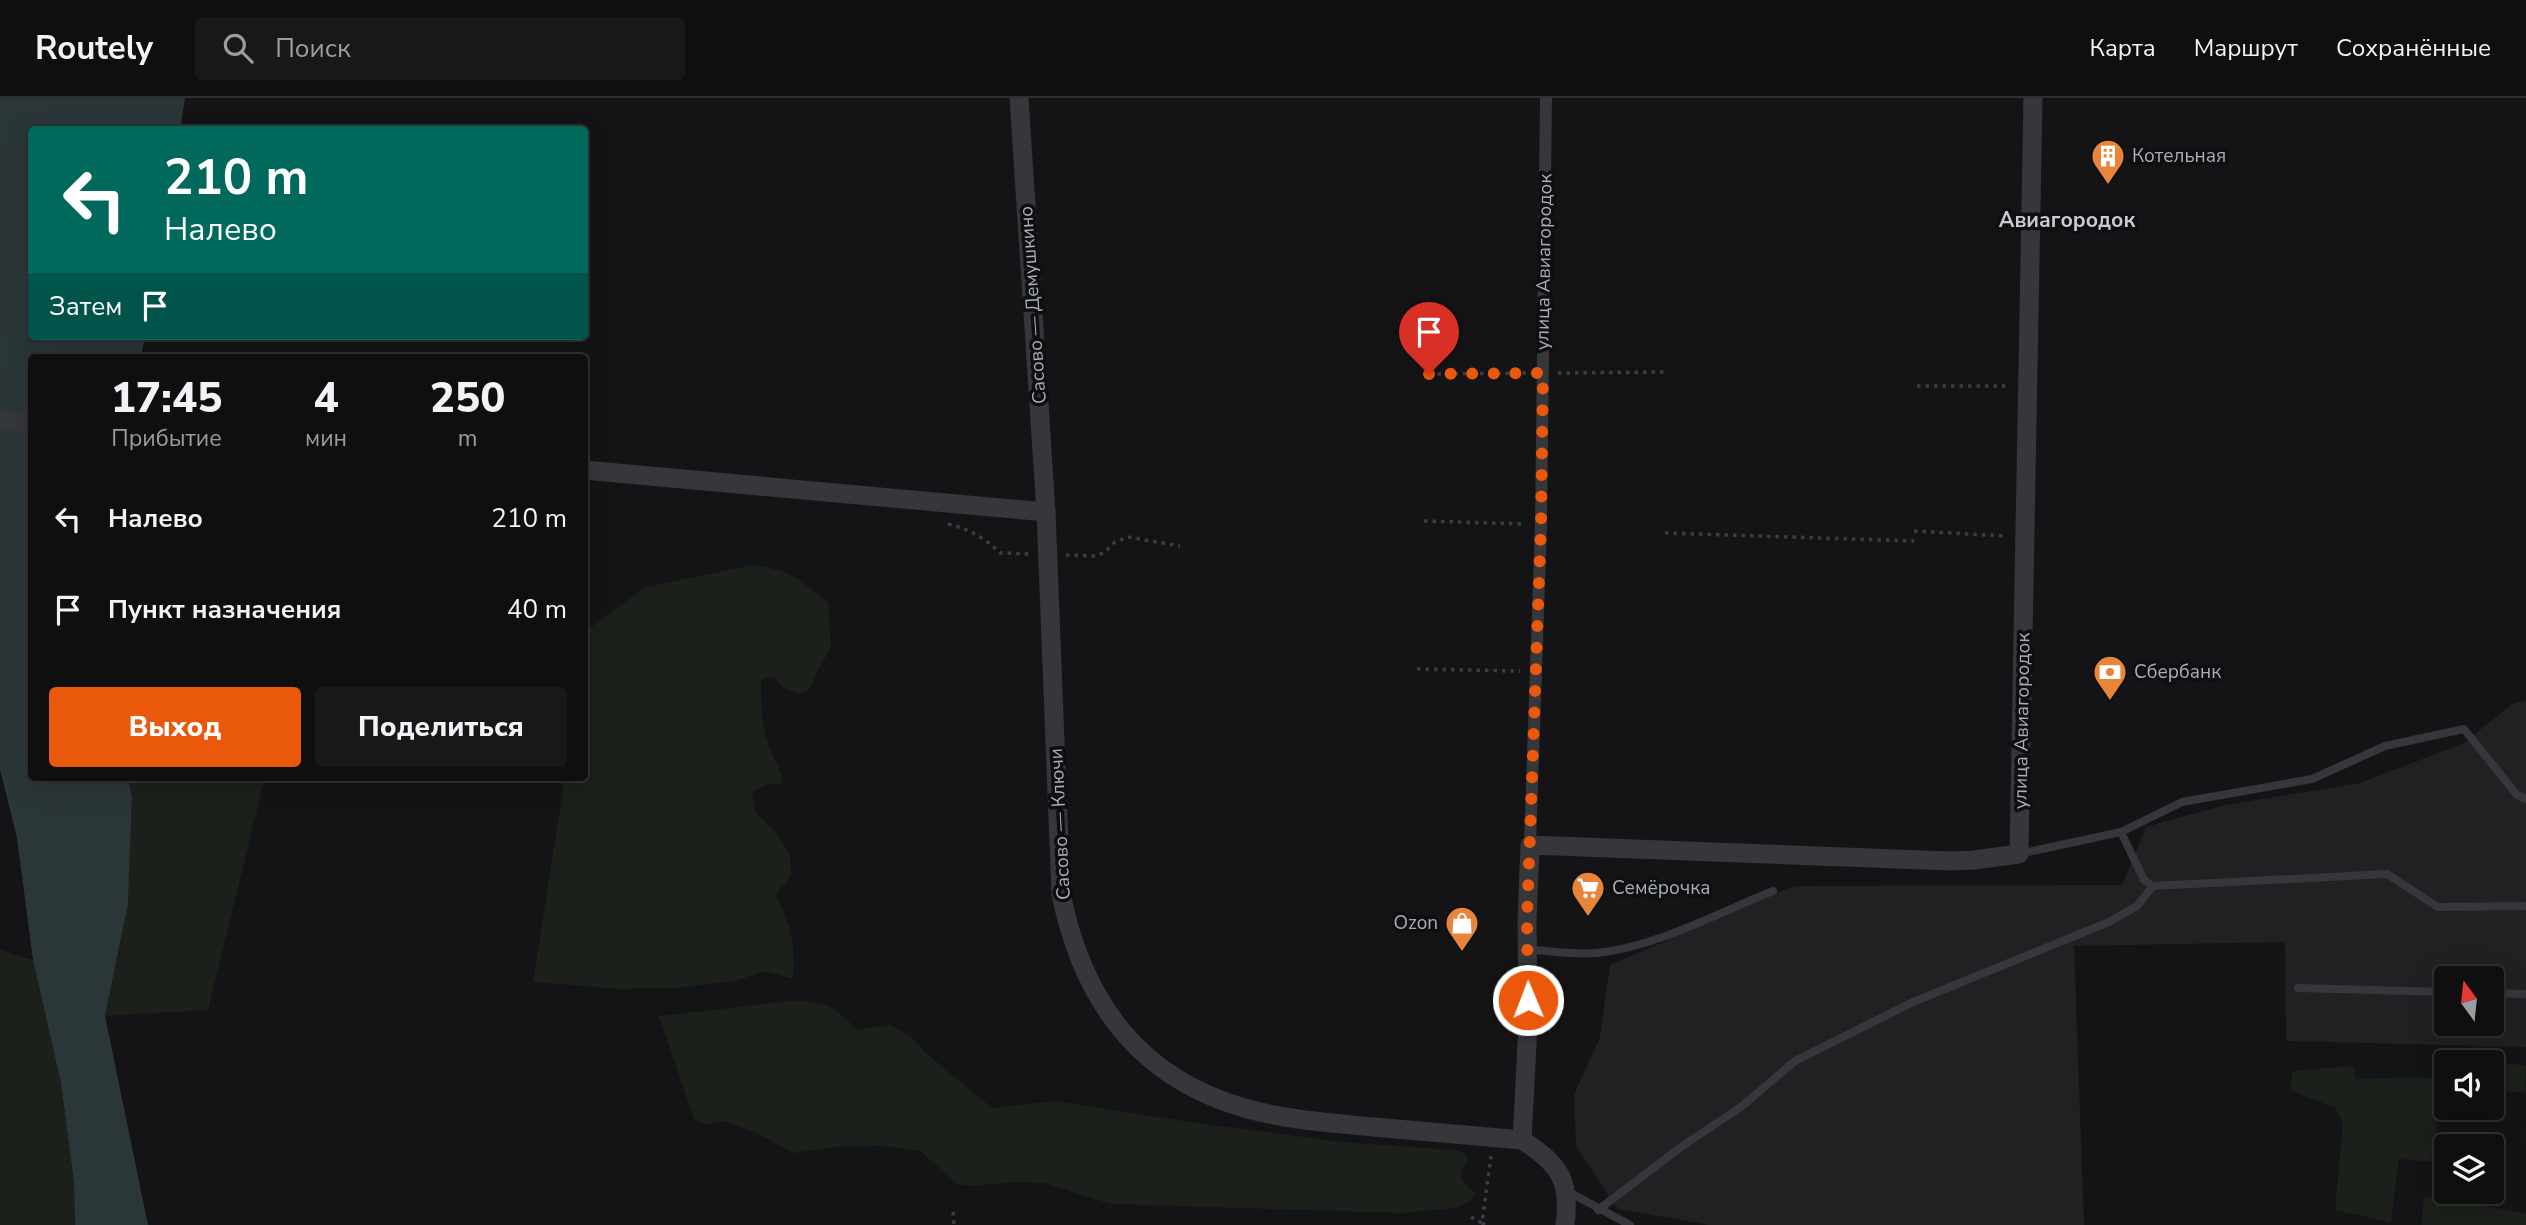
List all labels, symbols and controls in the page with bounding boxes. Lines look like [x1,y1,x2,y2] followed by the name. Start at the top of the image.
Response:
[195,17,685,80] search box
[35,26,153,71] text: Routely
[219,29,257,67] icon: search
[275,31,351,66] text: Поиск
[2090,32,2156,64] text: Карта
[2194,32,2298,64] text: Маршрут
[2336,32,2491,64] text: Сохранённые
[2089,137,2127,186] building icon: Котельная
[2132,143,2226,169] place label: Котельная
[164,144,308,211] text: 210 m
[49,154,140,245] icon: left
[1529,174,1559,350] street label: улица Авиагородок
[1013,205,1053,405] street label: Сасово — Демушкино
[1999,206,2135,234] district label: Авиагородок
[164,208,277,251] text: Налево
[136,287,174,325] icon: arrive
[49,289,122,324] text: Затем
[1399,302,1459,374] pin
[1410,313,1448,351] icon: arrive
[111,370,222,427] text: 17:45
[313,370,339,427] text: 4
[430,370,505,427] text: 250
[111,423,222,454] text: Прибытие
[305,423,347,454] text: мин
[458,423,477,454] text: m
[49,500,87,538] icon: left
[108,501,203,536] text: Налево
[491,501,567,536] text: 210 m
[49,591,87,629] icon: arrive
[108,592,341,627] text: Пункт назначения
[507,592,567,627] text: 40 m
[2007,633,2037,809] street label: улица Авиагородок
[2091,653,2129,702] bank icon: Сбербанк
[2134,659,2221,685] place label: Сбербанк
[49,687,301,767] button: Выход
[315,687,567,767] button: Поделиться
[1043,748,1077,900] street label: Сасово — Ключи
[1569,869,1607,918] supermarket icon: Семёрочка
[1612,875,1710,901] place label: Семёрочка
[1443,904,1481,953] shop icon: Ozon
[1393,910,1438,936] place label: Ozon
[1491,963,1565,1037] position arrow
[2434,966,2504,1036] north arrow
[2434,966,2504,1204] map controls
[2434,1050,2504,1120] button: sound
[2434,1134,2504,1204] button: layers

